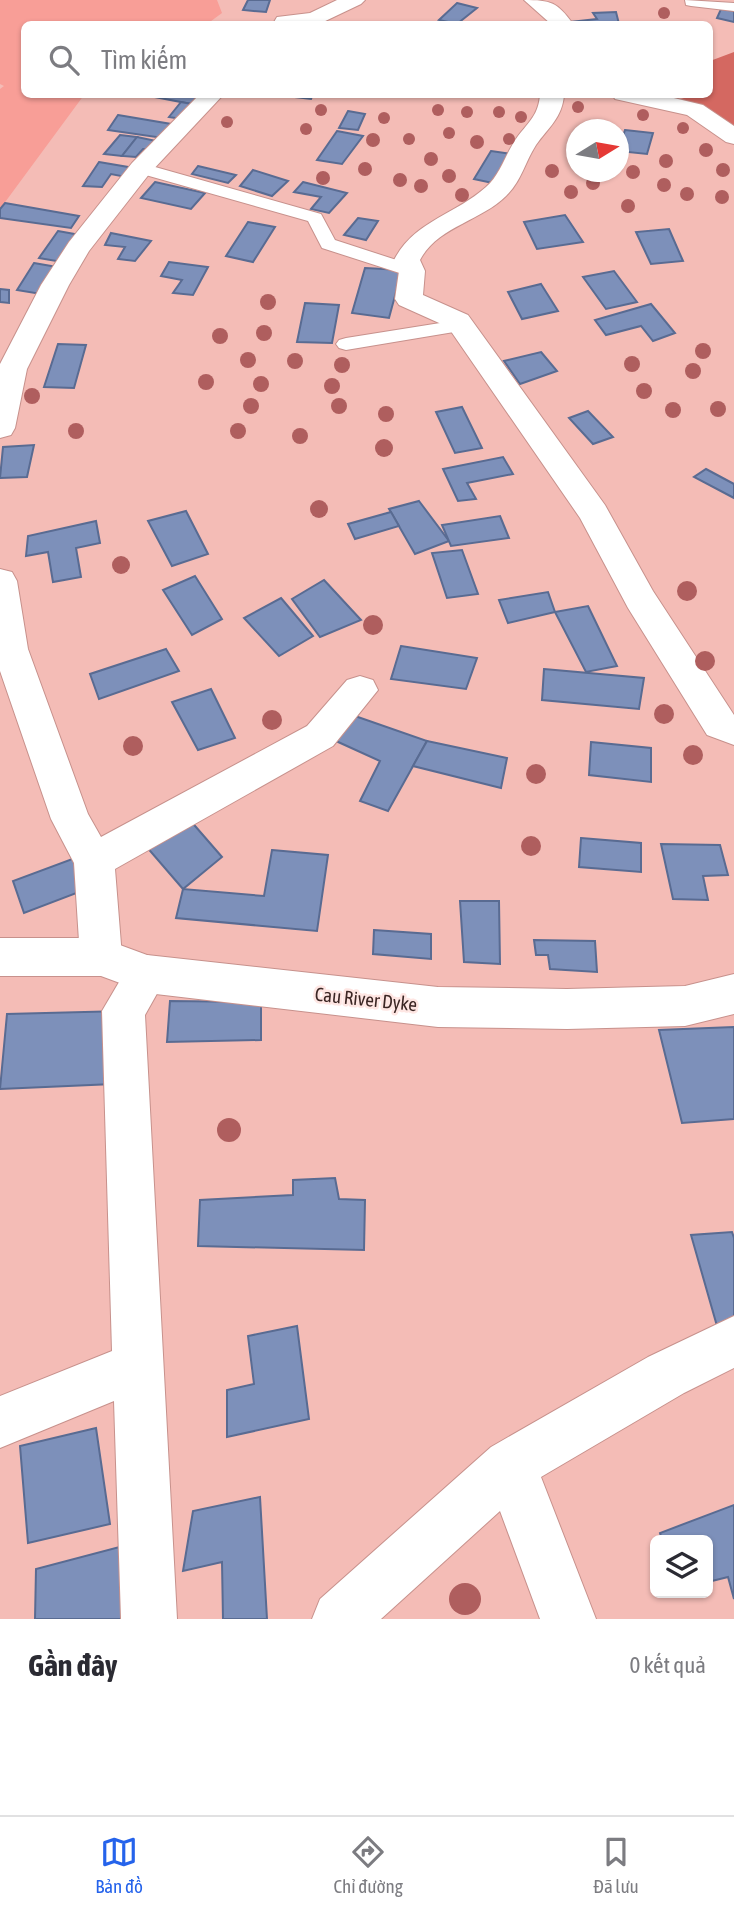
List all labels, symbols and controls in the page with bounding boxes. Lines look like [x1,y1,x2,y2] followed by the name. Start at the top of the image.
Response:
[21,21,713,98] search box
[45,41,83,79] icon: search
[101,45,187,75] text: Tìm kiếm
[566,119,629,182] north arrow
[314,983,418,1015] street label: Cau River Dyke
[650,1535,713,1598] map controls
[650,1535,713,1598] button: layers
[28,1648,117,1682] text: Gần đây
[629,1652,706,1678] text: 0 kết quả
[95,1833,143,1897] tab: Bản đồ
[333,1833,403,1897] tab: Chỉ đường
[593,1833,639,1897] tab: Đã lưu

